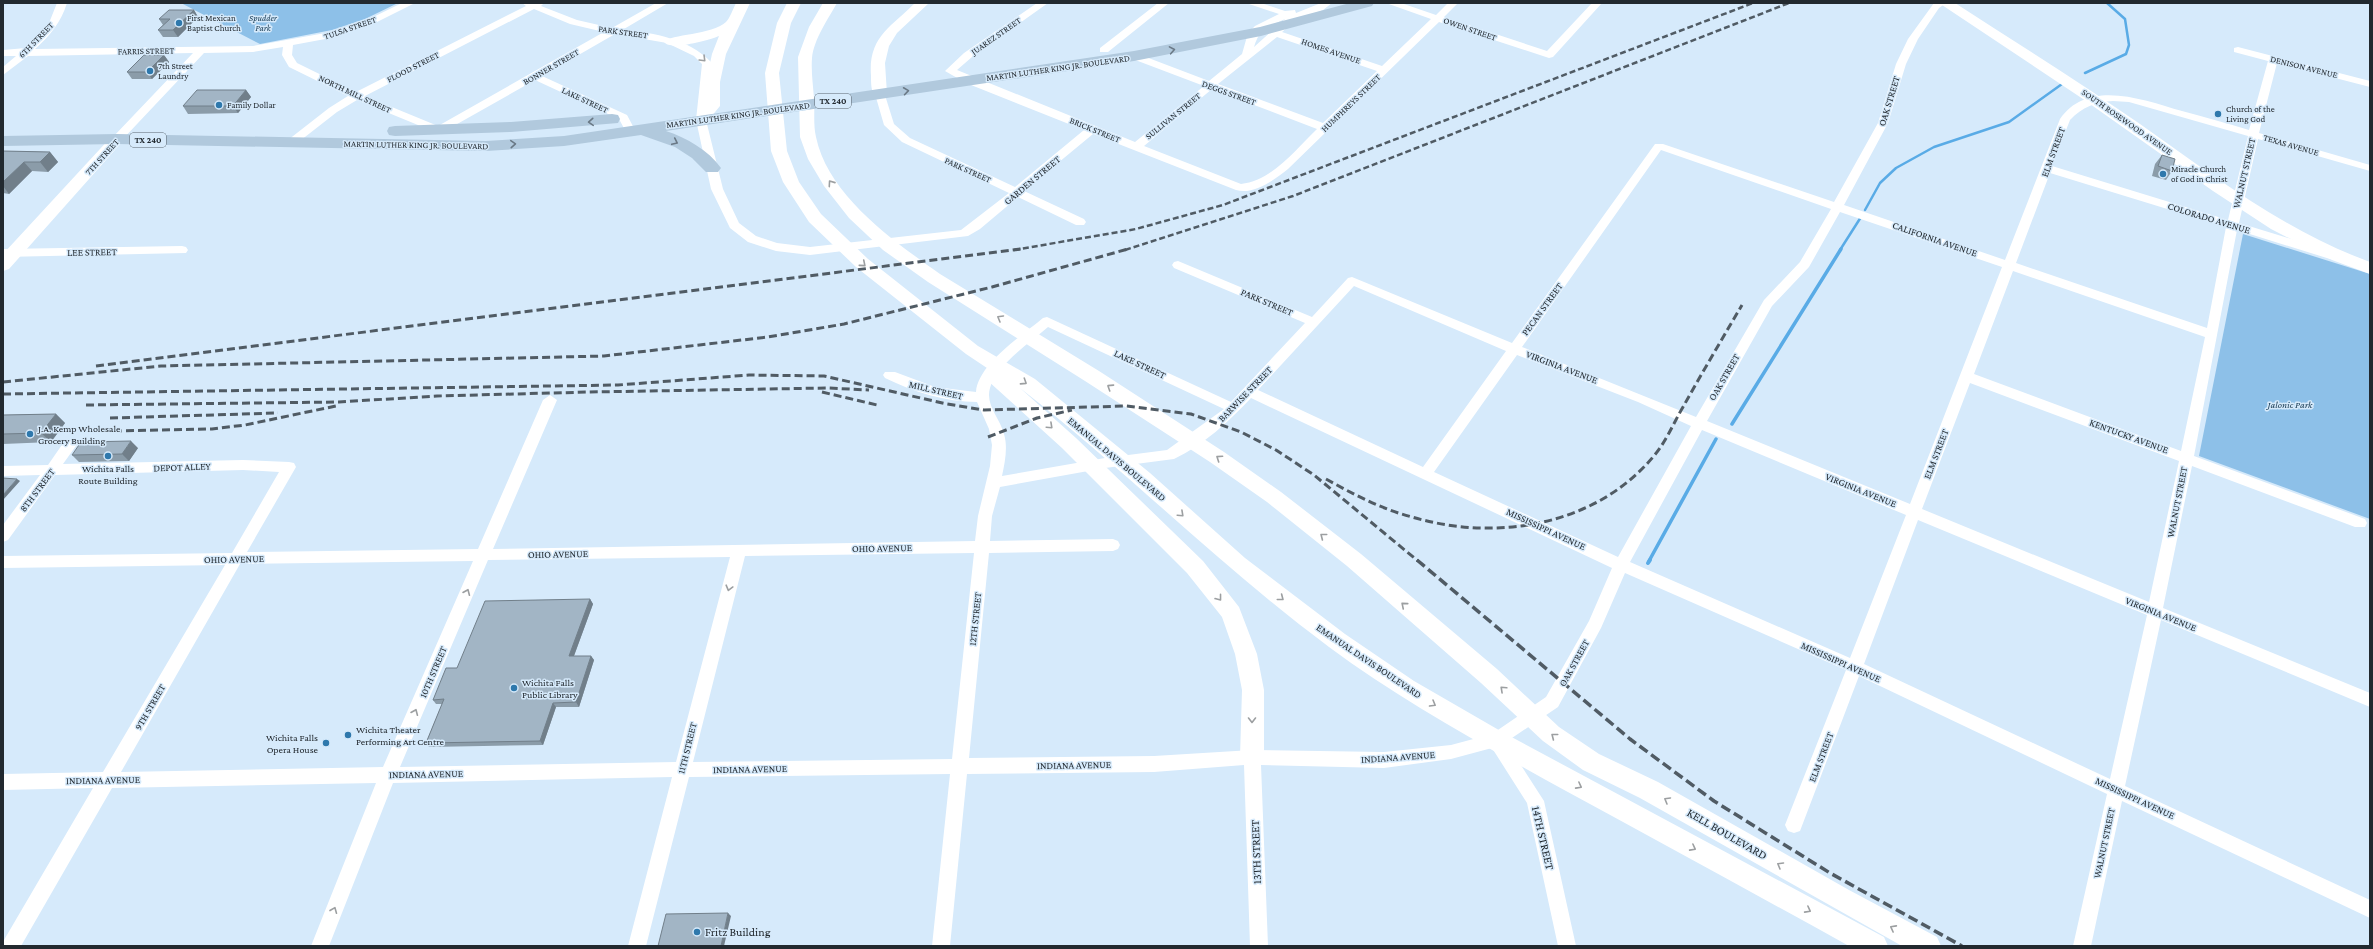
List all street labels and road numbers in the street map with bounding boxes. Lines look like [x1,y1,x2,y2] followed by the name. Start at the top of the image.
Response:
[322,14,378,42] street label: TULSA STREET
[968,15,1023,57] street label: JUAREZ STREET
[1442,15,1498,43] street label: OWEN STREET
[17,20,56,60] street label: 6TH STREET
[598,24,648,40] street label: PARK STREET
[1300,36,1362,66] street label: HOMES AVENUE
[118,46,175,56] street label: FARRIS STREET
[521,47,581,87] street label: BONNER STREET
[385,49,441,84] street label: FLOOD STREET
[986,53,1130,83] street label: MARTIN LUTHER KING JR. BOULEVARD
[2269,54,2339,80] street label: DENISON AVENUE
[1319,72,1383,134] street label: HUMPHREYS STREET
[317,73,393,115] street label: NORTH MILL STREET
[1876,74,1902,127] street label: OAK STREET
[1201,79,1258,107] street label: DEGGS STREET
[560,85,610,115] street label: LAKE STREET
[2080,87,2174,157] street label: SOUTH ROSEWOOD AVENUE
[1143,91,1203,141] street label: SULLIVAN STREET
[815,94,851,108] road number: TX 240
[666,100,810,130] street label: MARTIN LUTHER KING JR. BOULEVARD
[1068,115,1122,145] street label: BRICK STREET
[2039,125,2067,179] street label: ELM STREET
[2262,132,2320,158] street label: TEXAS AVENUE
[130,133,166,147] road number: TX 240
[2231,136,2258,209] street label: WALNUT STREET
[83,137,121,177] street label: 7TH STREET
[344,139,488,151] street label: MARTIN LUTHER KING JR. BOULEVARD
[1002,153,1063,207] street label: GARDEN STREET
[943,155,993,185] street label: PARK STREET
[2167,200,2252,236] street label: COLORADO AVENUE
[1891,219,1979,259] street label: CALIFORNIA AVENUE
[67,246,117,258] street label: LEE STREET
[1519,280,1565,337] street label: PECAN STREET
[1239,286,1295,318] street label: PARK STREET
[1112,347,1168,381] street label: LAKE STREET
[1525,348,1600,386] street label: VIRGINIA AVENUE
[1706,351,1742,402] street label: OAK STREET
[1216,364,1275,424] street label: BARWISE STREET
[908,378,965,402] street label: MILL STREET
[1066,415,1168,503] street label: EMANUAL DAVIS BOULEVARD
[2088,417,2170,456] street label: KENTUCKY AVENUE
[1921,427,1951,480] street label: ELM STREET
[153,460,212,473] street label: DEPOT ALLEY
[2165,465,2189,538] street label: WALNUT STREET
[17,466,57,514] street label: 8TH STREET
[1824,471,1899,510] street label: VIRGINIA AVENUE
[1505,506,1588,552] street label: MISSISSIPPI AVENUE
[852,542,913,554] street label: OHIO AVENUE
[528,548,589,560] street label: OHIO AVENUE
[204,553,265,565] street label: OHIO AVENUE
[967,591,983,646] street label: 12TH STREET
[2124,595,2199,634] street label: VIRGINIA AVENUE
[1314,622,1424,701] street label: EMANUAL DAVIS BOULEVARD
[1557,637,1592,688] street label: OAK STREET
[1799,639,1883,685] street label: MISSISSIPPI AVENUE
[417,644,449,699] street label: 10TH STREET
[133,682,168,732] street label: 9TH STREET
[675,721,699,775] street label: 11TH STREET
[1806,730,1836,783] street label: ELM STREET
[1361,749,1436,765] street label: INDIANA AVENUE
[1037,759,1112,771] street label: INDIANA AVENUE
[713,763,788,775] street label: INDIANA AVENUE
[389,768,464,780] street label: INDIANA AVENUE
[66,774,141,786] street label: INDIANA AVENUE
[2094,775,2177,821] street label: MISSISSIPPI AVENUE
[1529,805,1557,872] street label: 14TH STREET
[1684,805,1770,863] street label: KELL BOULEVARD
[2091,806,2117,879] street label: WALNUT STREET
[1248,819,1264,884] street label: 13TH STREET

